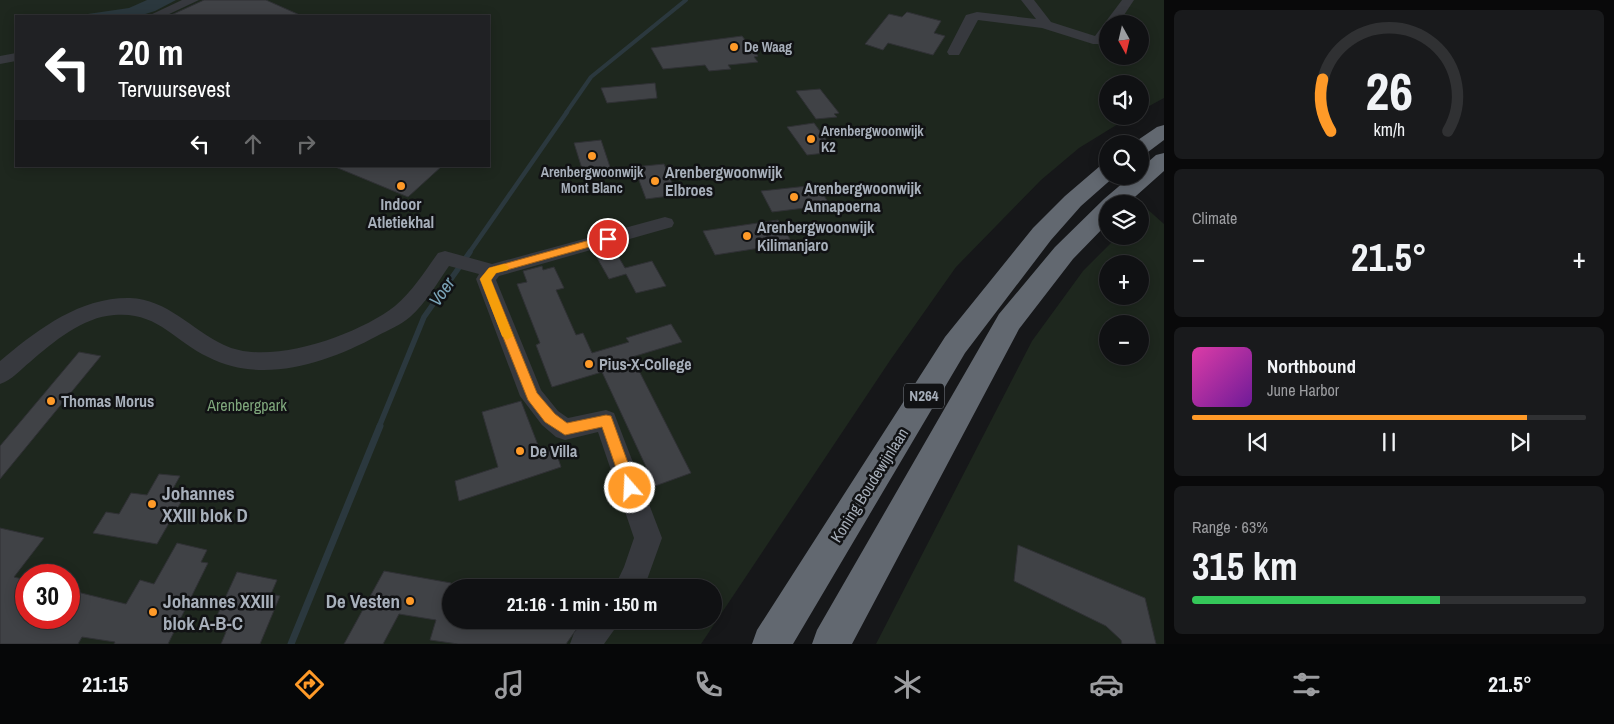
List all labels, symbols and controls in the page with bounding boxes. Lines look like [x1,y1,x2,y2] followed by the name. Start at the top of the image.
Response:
[1099,15,1149,65] north arrow
[1099,15,1149,365] map controls
[118,29,183,76] text: 20 m
[35,35,100,100] icon: left
[744,38,792,56] place label: De Waag
[728,41,740,53] marker: De Waag
[1365,56,1413,126] text: 26
[118,74,230,104] text: Tervuursevest
[1099,75,1149,125] button: sound
[1373,118,1405,142] text: km/h
[821,122,924,156] place label: Arenbergwoonwijk K2
[186,130,214,158] icon: left
[239,130,267,158] icon: ahead
[292,130,320,158] icon: right
[805,133,817,145] marker: Arenbergwoonwijk K2
[1099,135,1149,185] button: search
[586,150,598,162] marker: Arenbergwoonwijk Mont Blanc
[665,161,783,201] place label: Arenbergwoonwijk Elbroes
[541,163,644,197] place label: Arenbergwoonwijk Mont Blanc
[649,175,661,187] marker: Arenbergwoonwijk Elbroes
[804,177,922,217] place label: Arenbergwoonwijk Annapoerna
[395,180,407,192] marker: Indoor Atletiekhal
[788,191,800,203] marker: Arenbergwoonwijk Annapoerna
[368,193,434,233] place label: Indoor Atletiekhal
[1099,195,1149,245] button: layers
[1192,207,1237,229] text: Climate
[757,216,875,256] place label: Arenbergwoonwijk Kilimanjaro
[587,218,629,260] pin
[594,225,622,253] icon: arrive
[741,230,753,242] marker: Arenbergwoonwijk Kilimanjaro
[1351,232,1427,283] text: 21.5°
[1192,239,1205,277] text: −
[1573,239,1586,277] text: +
[1099,255,1149,305] button: +
[423,271,461,311] water label: Voer
[1099,315,1149,365] button: −
[599,353,692,375] place label: Pius-X-College
[1267,353,1356,379] text: Northbound
[583,358,595,370] marker: Pius-X-College
[1267,379,1339,401] text: June Harbor
[904,384,944,408] road number: N264
[61,390,154,412] place label: Thomas Morus
[206,394,287,416] park label: Arenbergpark
[45,395,57,407] marker: Thomas Morus
[825,423,913,547] street label: Koning Boudewijnlaan
[1244,428,1272,456] icon: previous
[1375,428,1403,456] icon: pause
[1506,428,1534,456] icon: next
[530,440,578,462] place label: De Villa
[514,445,526,457] marker: De Villa
[603,461,655,513] position arrow
[162,480,248,528] place label: Johannes XXIII blok D
[146,498,158,510] marker: Johannes XXIII blok D
[1192,516,1268,538] text: Range · 63%
[1192,541,1298,592] text: 315 km
[15,564,80,629] speed limit sign: 30
[163,588,274,636] place label: Johannes XXIII blok A-B-C
[326,588,400,614] place label: De Vesten
[507,591,657,617] text: 21:16 · 1 min · 150 m
[404,595,416,607] marker: De Vesten
[147,606,159,618] marker: Johannes XXIII blok A-B-C
[292,667,327,702] icon: directions
[492,667,527,702] icon: music
[691,667,726,702] icon: phone
[890,667,925,702] icon: climate
[1089,667,1124,702] icon: car
[1289,667,1324,702] icon: filters
[82,669,128,699] text: 21:15
[1488,669,1532,699] text: 21.5°

